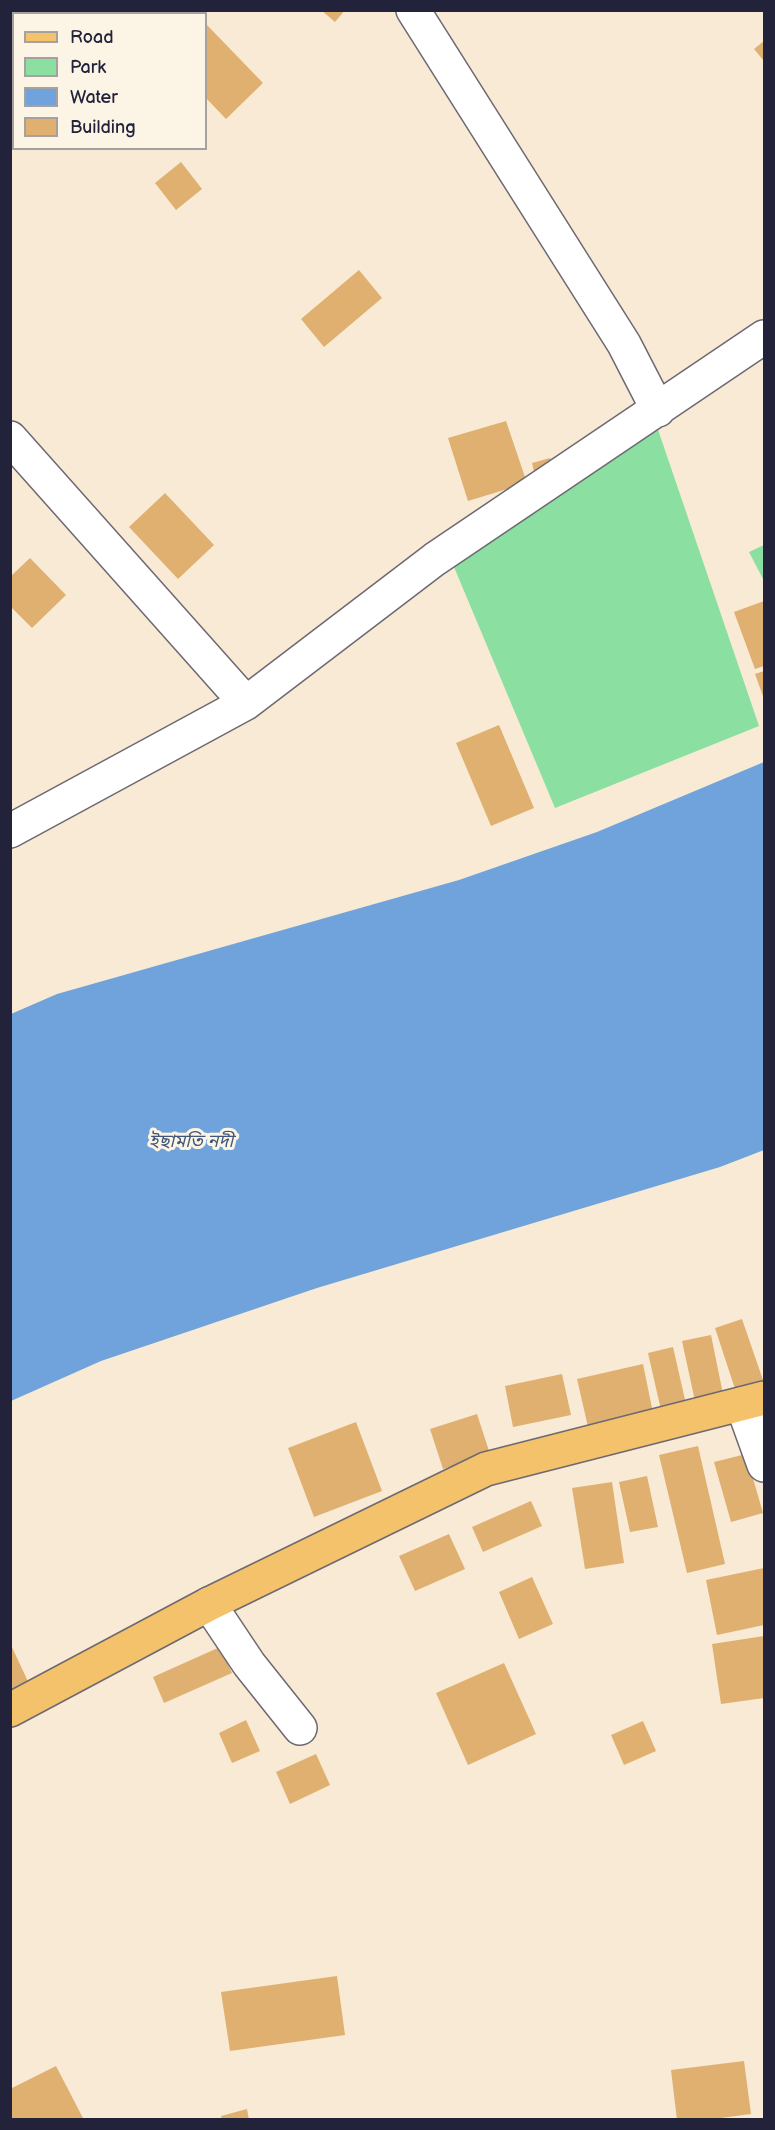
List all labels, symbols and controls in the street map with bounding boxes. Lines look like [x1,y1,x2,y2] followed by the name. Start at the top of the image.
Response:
[12,12,207,150] legend
[70,27,114,48] text: Road
[70,57,106,78] text: Park
[70,87,118,108] text: Water
[70,117,136,138] text: Building
[149,1131,233,1153] water label: ইছামতি নদী

